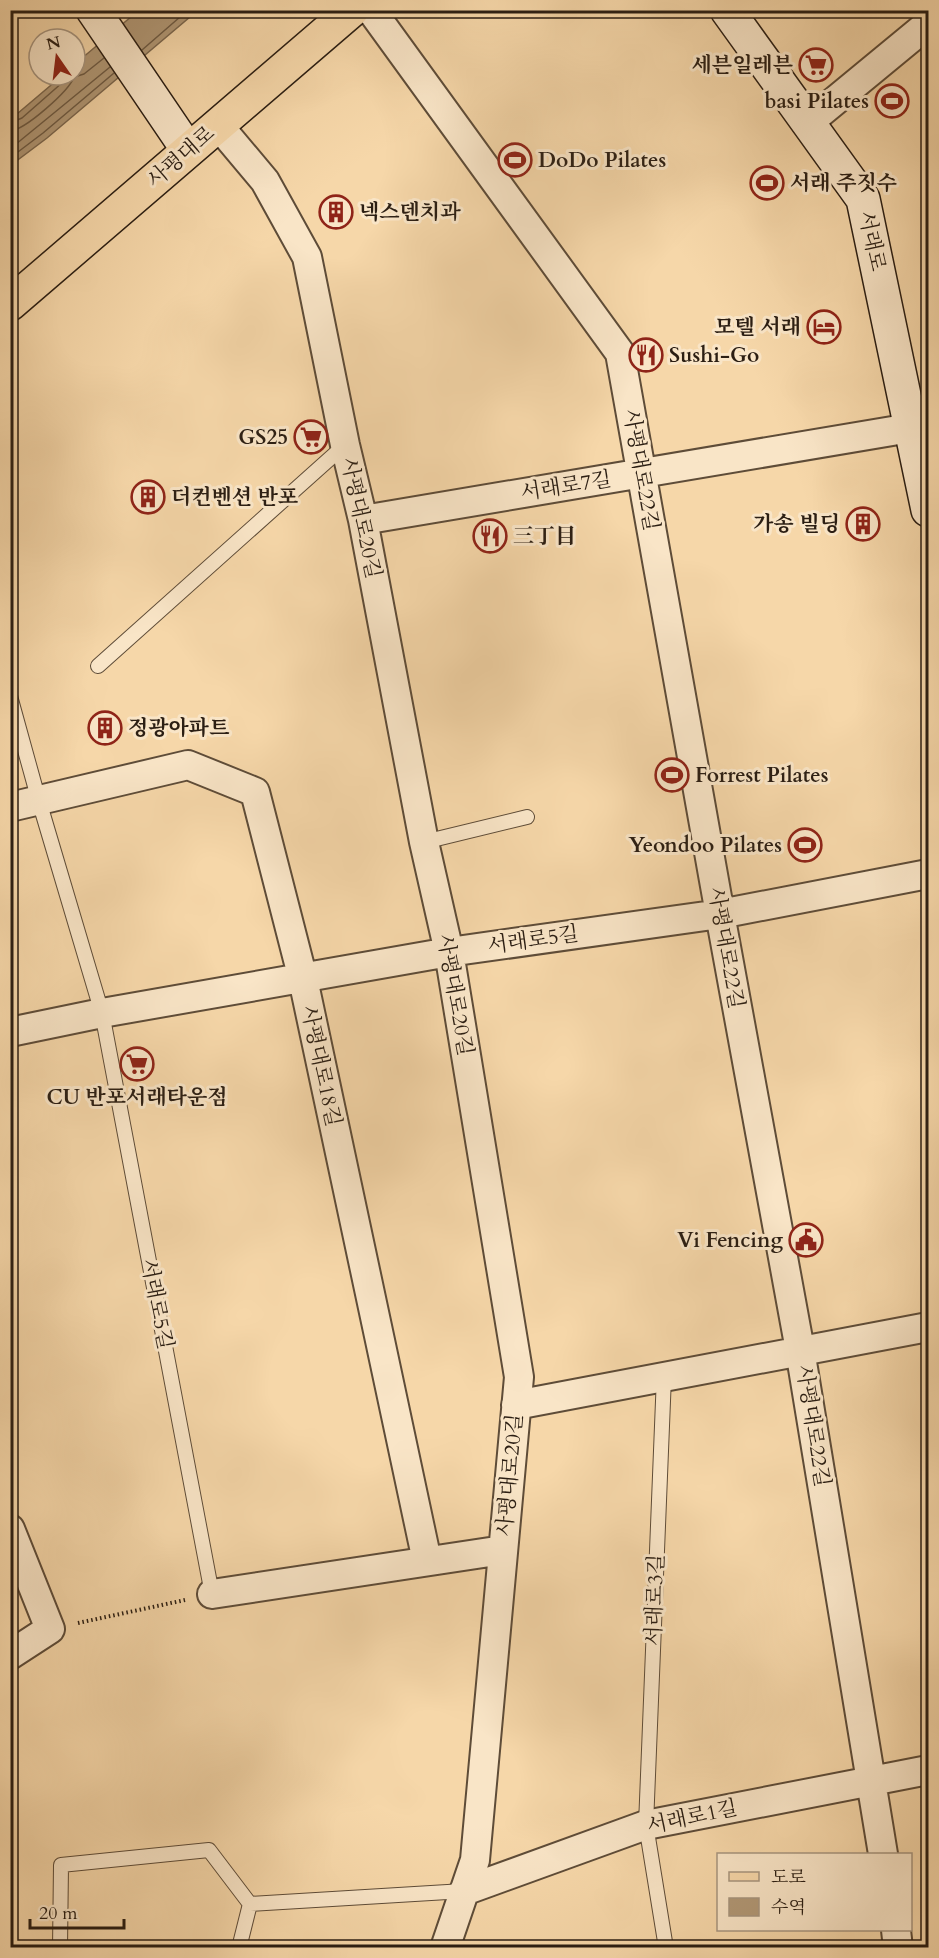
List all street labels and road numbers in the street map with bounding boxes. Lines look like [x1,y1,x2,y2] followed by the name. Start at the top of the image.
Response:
[141,119,221,195] street label: 사평대로
[851,208,893,274] street label: 서래로
[616,407,666,533] street label: 사평대로22길
[334,455,388,581] street label: 사평대로20길
[518,464,614,508] street label: 서래로7길
[701,885,751,1011] street label: 사평대로22길
[485,919,581,961] street label: 서래로5길
[430,932,480,1058] street label: 사평대로20길
[294,1003,348,1129] street label: 사평대로18길
[134,1256,180,1352] street label: 서래로5길
[789,1363,837,1489] street label: 사평대로22길
[490,1412,530,1538] street label: 사평대로20길
[639,1554,671,1646] street label: 서래로3길
[644,1793,740,1841] street label: 서래로1길

